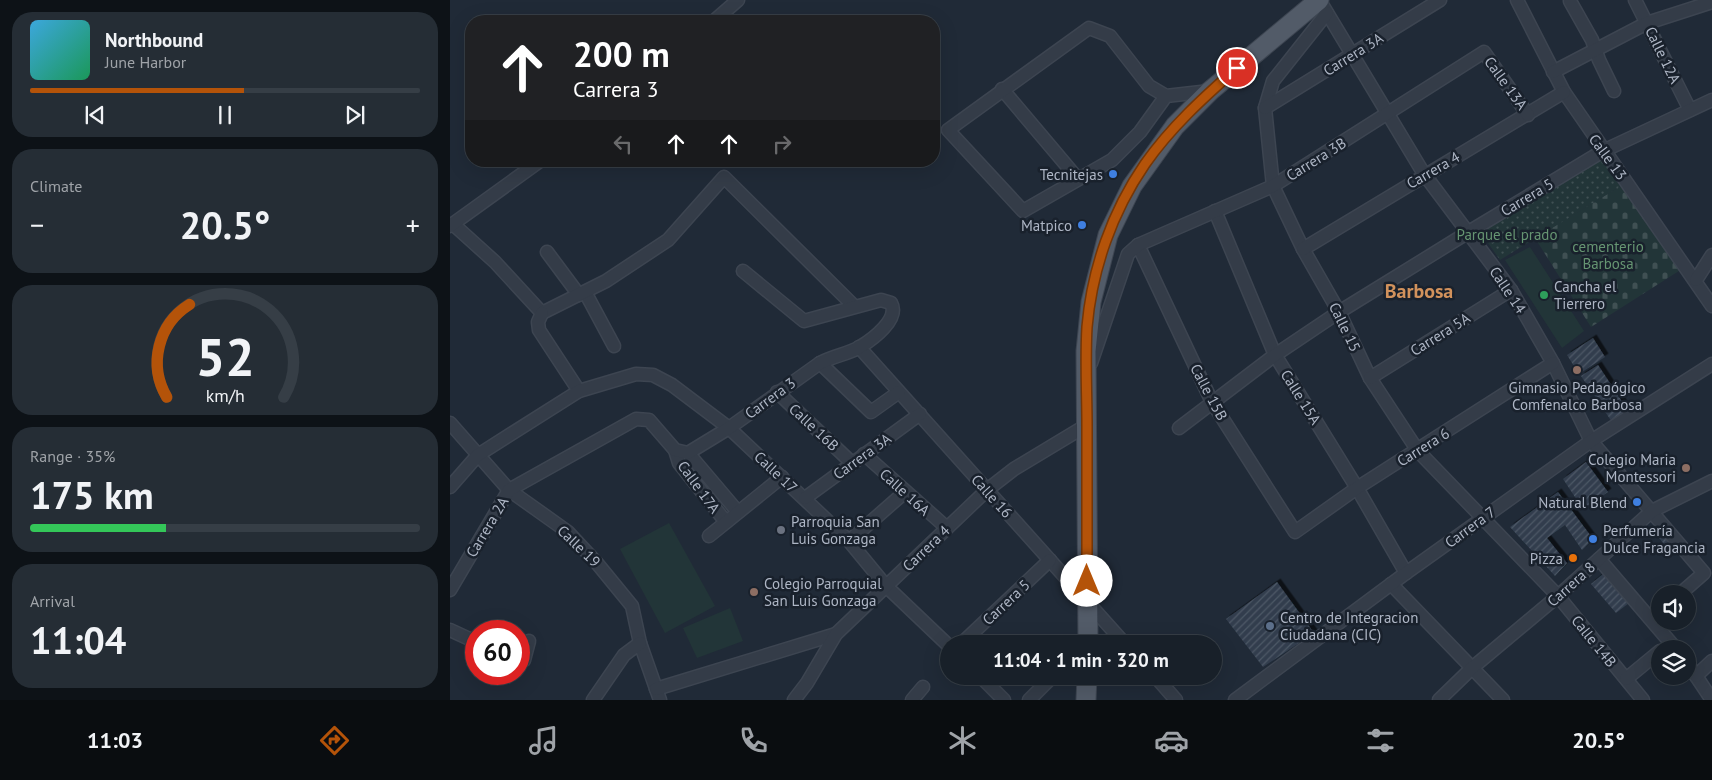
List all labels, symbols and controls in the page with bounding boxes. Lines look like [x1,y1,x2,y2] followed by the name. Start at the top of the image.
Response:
[1641,23,1685,87] street label: Calle 12A
[105,28,203,52] text: Northbound
[1320,28,1387,80] street label: Carrera 3A
[573,31,670,77] text: 200 m
[490,35,555,100] icon: ahead
[1216,47,1258,89] pin
[105,52,186,72] text: June Harbor
[1480,53,1532,114] street label: Calle 13A
[1223,54,1251,82] icon: arrive
[573,75,659,103] text: Carrera 3
[81,101,109,129] icon: previous
[211,101,239,129] icon: pause
[341,101,369,129] icon: next
[609,130,637,158] icon: left
[662,130,690,158] icon: ahead
[715,130,743,158] icon: ahead
[768,130,796,158] icon: right
[1585,130,1631,184] street label: Calle 13
[1283,133,1349,185] street label: Carrera 3B
[1403,147,1463,193] street label: Carrera 4
[1040,165,1103,184] place label: Tecnitejas
[1107,168,1119,180] marker: Tecnitejas
[1497,174,1557,220] street label: Carrera 5
[30,176,82,196] text: Climate
[180,200,270,249] text: 20.5°
[30,206,44,243] text: −
[406,206,420,243] text: +
[1021,216,1072,235] place label: Matpico
[1076,219,1088,231] marker: Matpico
[1457,225,1557,244] park label: Parque el prado
[1572,237,1644,273] park label: cementerio Barbosa
[1485,263,1531,317] street label: Calle 14
[1554,277,1617,313] place label: Cancha el Tierrero
[1385,278,1453,304] district label: Barbosa
[1538,289,1550,301] marker: Cancha el Tierrero
[1325,299,1365,355] street label: Calle 15
[1407,308,1474,360] street label: Carrera 5A
[196,323,254,390] text: 52
[1186,360,1232,424] street label: Calle 15B
[1571,364,1583,376] marker: Gimnasio Pedagógico Comfenalco Barbosa
[1277,366,1325,428] street label: Calle 15A
[741,373,799,423] street label: Carrera 3
[1508,378,1646,414] place label: Gimnasio Pedagógico Comfenalco Barbosa
[205,384,245,407] text: km/h
[785,399,843,455] street label: Calle 16B
[1393,423,1453,471] street label: Carrera 6
[829,428,895,483] street label: Carrera 3A
[30,446,115,466] text: Range · 35%
[750,447,802,497] street label: Calle 17
[1588,450,1676,486] place label: Colegio Maria Montessori
[674,457,725,517] street label: Calle 17A
[1680,462,1692,474] marker: Colegio Maria Montessori
[876,464,934,520] street label: Calle 16A
[30,470,154,519] text: 175 km
[967,470,1017,522] street label: Calle 16
[462,493,513,561] street label: Carrera 2A
[1538,493,1627,512] place label: Natural Blend
[1631,496,1643,508] marker: Natural Blend
[1441,502,1499,552] street label: Carrera 7
[791,512,880,548] place label: Parroquia San Luis Gonzaga
[554,521,604,571] street label: Calle 19
[898,521,954,575] street label: Carrera 4
[1603,521,1706,557] place label: Perfumería Dulce Fragancia
[775,524,787,536] marker: Parroquia San Luis Gonzaga
[1587,533,1599,545] marker: Perfumería Dulce Fragancia
[1530,549,1563,568] place label: Pizza
[1567,552,1579,564] marker: Pizza
[1060,554,1112,606] position arrow
[1543,557,1599,611] street label: Carrera 8
[764,574,882,610] place label: Colegio Parroquial San Luis Gonzaga
[978,575,1034,629] street label: Carrera 5
[1651,585,1696,685] map controls
[1651,585,1696,630] button: sound
[748,586,760,598] marker: Colegio Parroquial San Luis Gonzaga
[30,591,75,611] text: Arrival
[1280,608,1418,644] place label: Centro de Integracion Ciudadana (CIC)
[1567,611,1621,671] street label: Calle 14B
[30,615,126,664] text: 11:04
[465,620,530,685] speed limit sign: 60
[1264,620,1276,632] marker: Centro de Integracion Ciudadana (CIC)
[1651,640,1696,685] button: layers
[993,648,1169,672] text: 11:04 · 1 min · 320 m
[317,723,352,758] icon: directions
[526,723,561,758] icon: music
[736,723,771,758] icon: phone
[945,723,980,758] icon: climate
[1154,723,1189,758] icon: car
[1363,723,1398,758] icon: filters
[87,726,143,754] text: 11:03
[1572,726,1625,754] text: 20.5°

